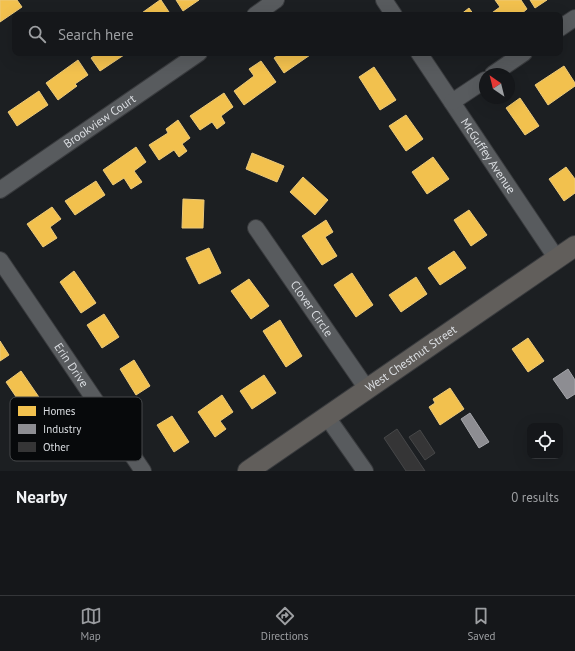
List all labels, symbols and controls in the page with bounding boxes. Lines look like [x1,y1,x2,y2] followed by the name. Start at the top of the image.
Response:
[12,12,563,56] search box
[26,23,48,45] icon: search
[58,25,134,44] text: Search here
[479,68,515,104] north arrow
[60,91,138,151] street label: Brookview Court
[458,115,519,196] street label: McGuffey Avenue
[287,277,337,339] street label: Clover Circle
[362,322,459,395] street label: West Chestnut Street
[51,340,92,390] street label: Erin Drive
[10,397,142,461] legend
[43,404,76,418] text: Homes
[43,422,82,436] text: Industry
[527,423,563,459] map controls
[527,423,563,459] button: locate
[43,440,70,454] text: Other
[16,486,67,508] text: Nearby
[511,489,559,506] text: 0 results
[80,605,102,643] tab: Map
[261,605,308,643] tab: Directions
[467,605,495,643] tab: Saved

